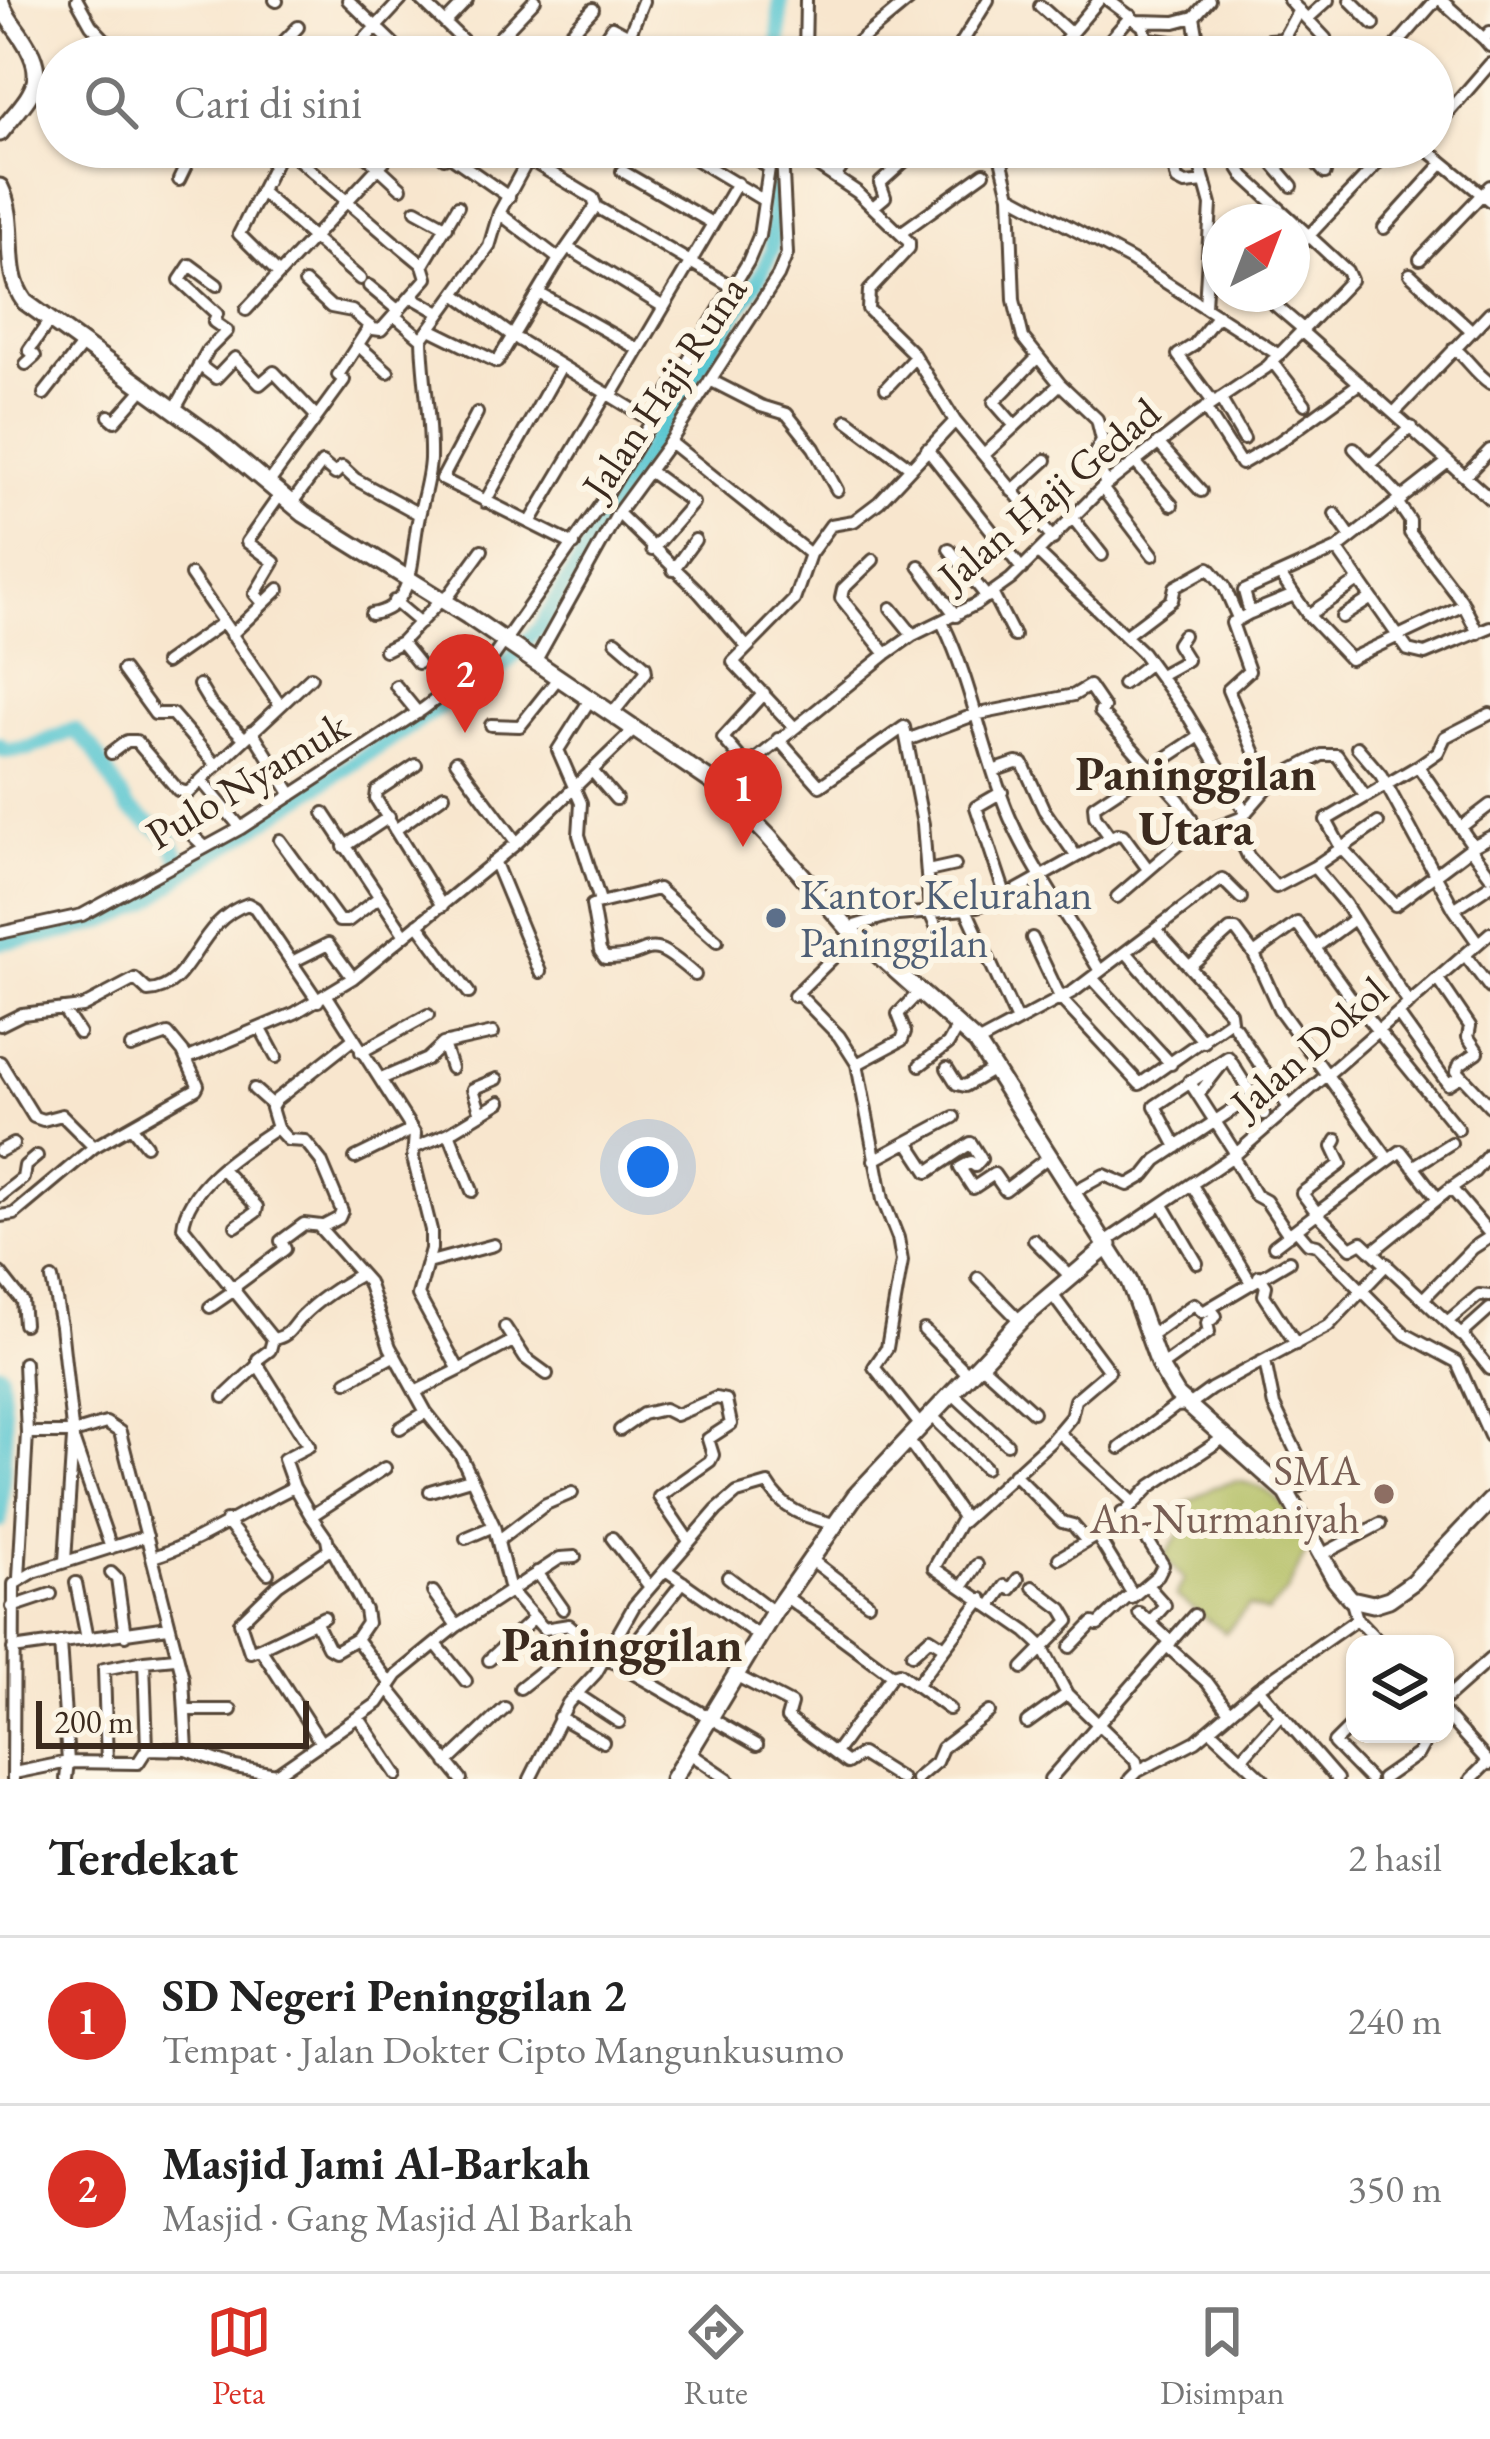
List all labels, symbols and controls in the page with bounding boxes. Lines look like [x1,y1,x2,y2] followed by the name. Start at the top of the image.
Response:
[36,36,1454,168] search box
[78,69,144,135] icon: search
[174,73,362,131] text: Cari di sini
[1202,204,1310,312] north arrow
[567,264,759,512] street label: Jalan Haji Runa
[925,385,1172,605] street label: Jalan Haji Gedad
[426,634,504,733] pin: 2
[136,697,360,862] street label: Pulo Nyamuk
[1075,742,1317,859] district label: Paninggilan Utara
[704,748,782,847] pin: 1
[800,867,1093,970] place label: Kantor Kelurahan Paninggilan
[763,905,789,931] marker: Kantor Kelurahan Paninggilan
[1217,964,1399,1132] street label: Jalan Dokol
[618,1137,678,1197] your location
[1089,1443,1361,1546] place label: SMA An-Nurmaniyah
[1371,1481,1397,1507] marker: SMA An-Nurmaniyah
[501,1613,743,1675] district label: Paninggilan
[1346,1635,1454,1743] map controls
[1346,1635,1454,1743] button: layers
[36,1695,309,1748] scale bar
[54,1700,134,1743] text: 200 m
[48,1824,238,1890] text: Terdekat
[1348,1832,1442,1883] text: 2 hasil
[162,1966,627,2024] text: SD Negeri Peninggilan 2
[77,1995,97,2046] text: 1
[1348,1995,1442,2046] text: 240 m
[162,2024,844,2075] text: Tempat · Jalan Dokter Cipto Mangunkusumo
[162,2134,590,2192] text: Masjid Jami Al-Barkah
[77,2163,97,2214] text: 2
[1348,2163,1442,2214] text: 350 m
[162,2192,633,2243] text: Masjid · Gang Masjid Al Barkah
[206,2299,272,2414] tab: Peta
[683,2299,749,2414] tab: Rute
[1160,2299,1284,2414] tab: Disimpan

